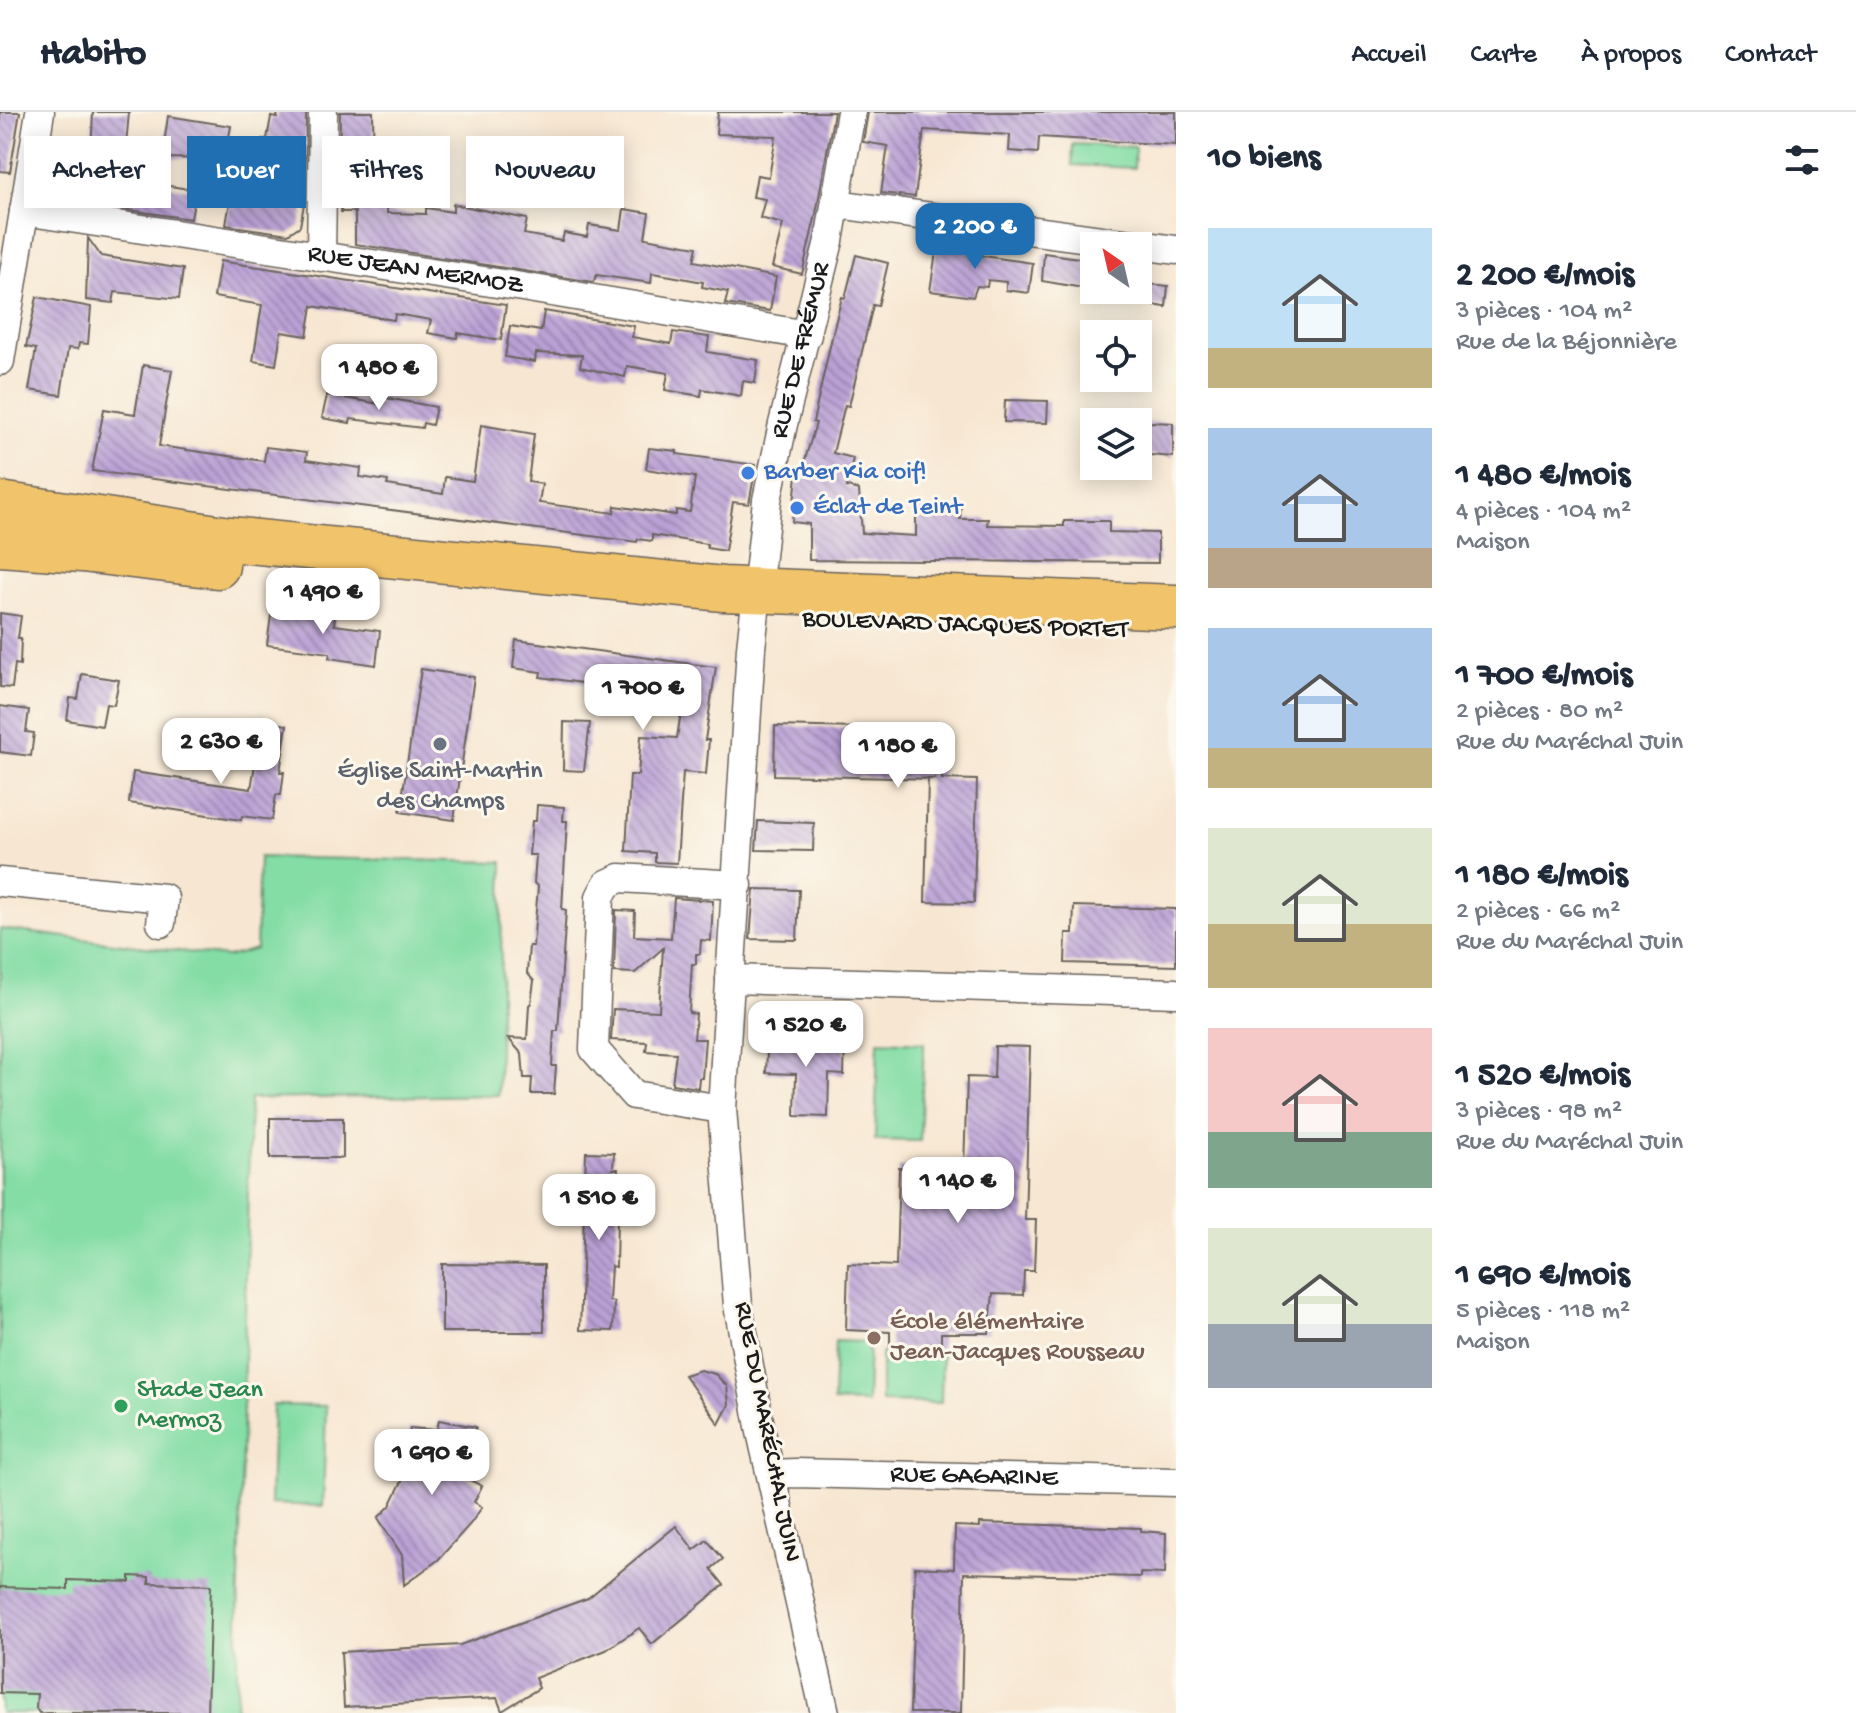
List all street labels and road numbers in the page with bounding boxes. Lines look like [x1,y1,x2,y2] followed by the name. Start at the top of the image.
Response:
[305,239,527,303] street label: RUE JEAN MERMOZ
[765,258,839,441] street label: RUE DE FRÉMUR
[800,605,1129,647] street label: BOULEVARD JACQUES PORTET
[726,1299,806,1565] street label: RUE DU MARÉCHAL JUIN
[890,1460,1059,1495] street label: RUE GAGARINE

